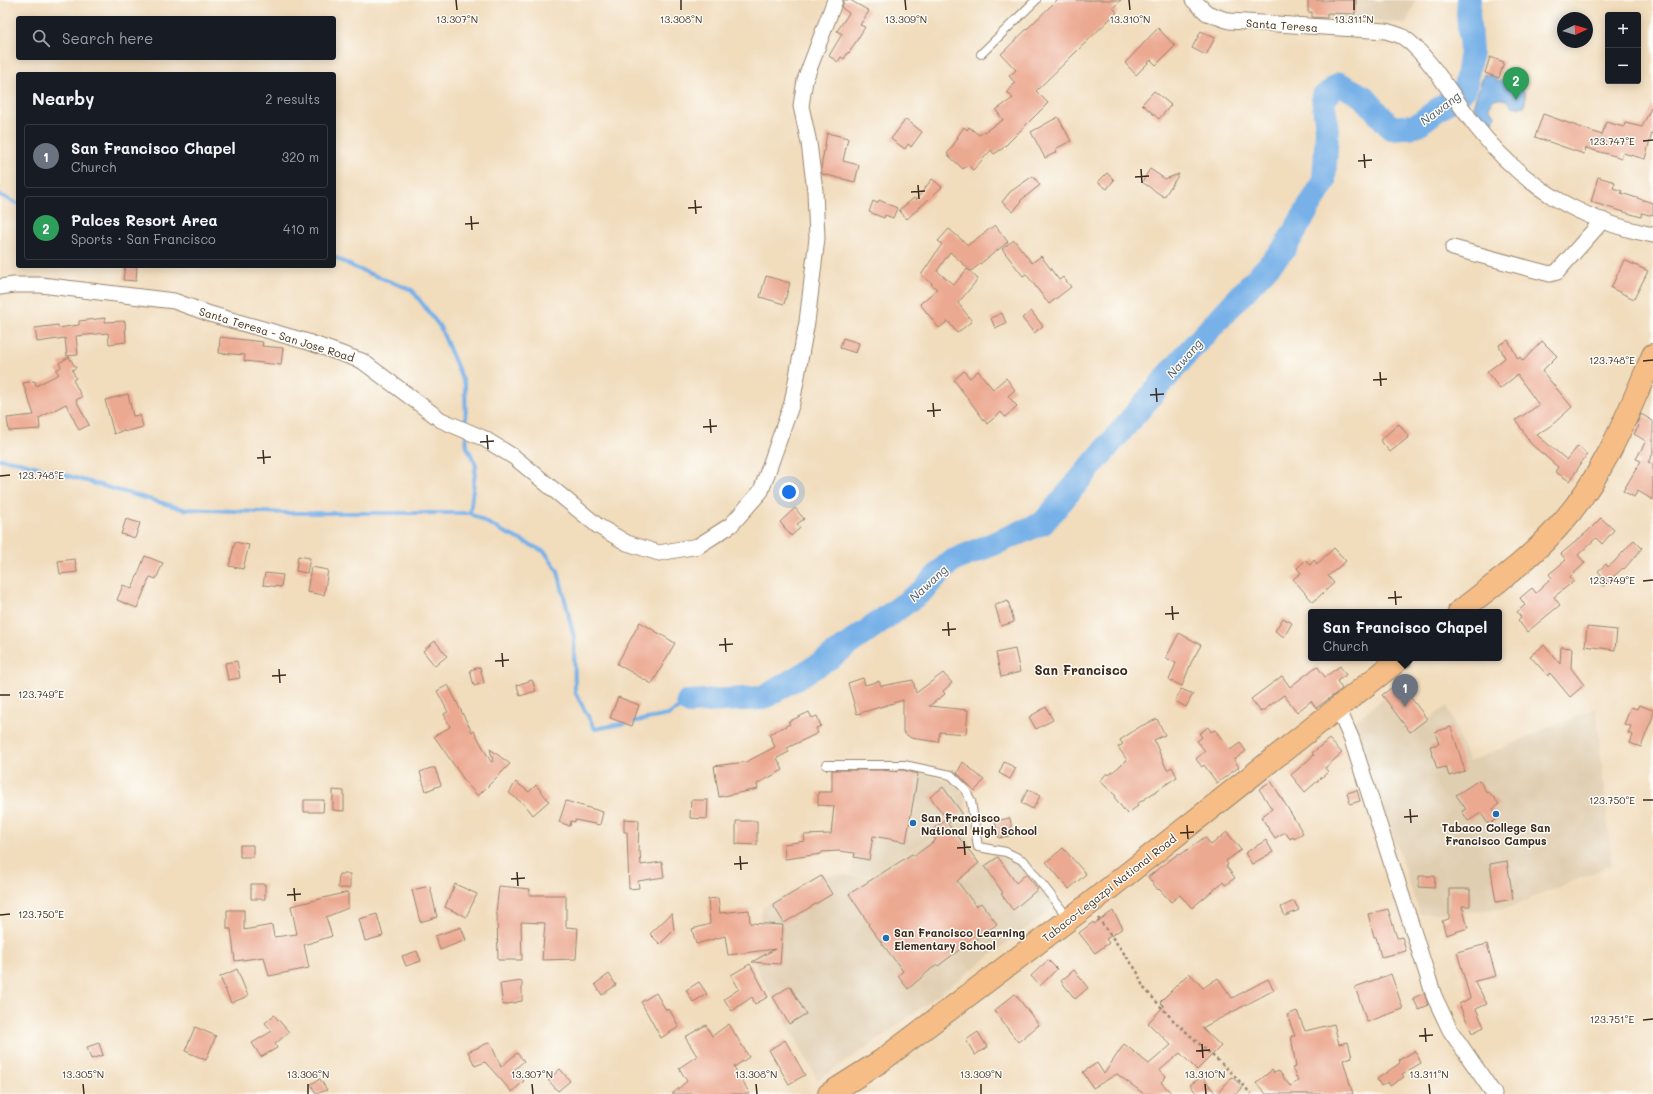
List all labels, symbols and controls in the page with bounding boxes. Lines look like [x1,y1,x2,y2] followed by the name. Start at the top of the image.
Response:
[436,12,478,26] text: 13.307°N
[660,12,702,26] text: 13.308°N
[885,12,927,26] text: 13.309°N
[1109,12,1151,26] text: 13.310°N
[1334,12,1374,26] text: 13.311°N
[1557,12,1593,48] north arrow
[1605,12,1641,84] map controls
[1605,12,1641,48] button: +
[1246,15,1318,35] street label: Santa Teresa
[16,16,336,60] search box
[30,27,52,49] icon: search
[62,28,153,48] text: Search here
[1605,48,1641,84] button: −
[1503,67,1529,100] pin: 2
[32,87,94,109] text: Nearby
[1417,88,1464,128] water label: Nawang
[265,90,320,107] text: 2 results
[1589,134,1635,148] text: 123.747°E
[71,138,235,158] text: San Francisco Chapel
[43,148,49,165] text: 1
[282,148,319,165] text: 320 m
[71,158,116,175] text: Church
[71,210,218,230] text: Palces Resort Area
[42,220,50,237] text: 2
[283,220,319,237] text: 410 m
[71,230,216,247] text: Sports · San Francisco
[197,303,357,365] street label: Santa Teresa - San Jose Road
[1163,335,1205,381] water label: Nawang
[1589,353,1635,367] text: 123.748°E
[18,468,64,482] text: 123.748°E
[779,482,799,502] your location
[905,561,951,605] water label: Nawang
[1589,573,1635,587] text: 123.749°E
[1308,609,1502,661] popup
[1323,617,1487,637] text: San Francisco Chapel
[1323,637,1368,654] text: Church
[1034,661,1128,678] district label: San Francisco
[1392,674,1418,707] pin: 1
[18,687,64,701] text: 123.749°E
[1589,793,1635,807] text: 123.750°E
[1491,809,1501,819] marker: Tabaco College San Francisco Campus
[921,810,1037,838] place label: San Francisco National High School
[908,818,918,828] marker: San Francisco National High School
[1442,820,1550,848] place label: Tabaco College San Francisco Campus
[1039,831,1179,945] street label: Tabaco-Legazpi National Road
[18,907,64,921] text: 123.750°E
[894,925,1026,953] place label: San Francisco Learning Elementary School
[881,933,891,943] marker: San Francisco Learning Elementary School
[1590,1012,1634,1026] text: 123.751°E
[62,1067,104,1081] text: 13.305°N
[287,1067,329,1081] text: 13.306°N
[511,1067,553,1081] text: 13.307°N
[735,1067,777,1081] text: 13.308°N
[960,1067,1002,1081] text: 13.309°N
[1184,1067,1226,1081] text: 13.310°N
[1409,1067,1449,1081] text: 13.311°N

